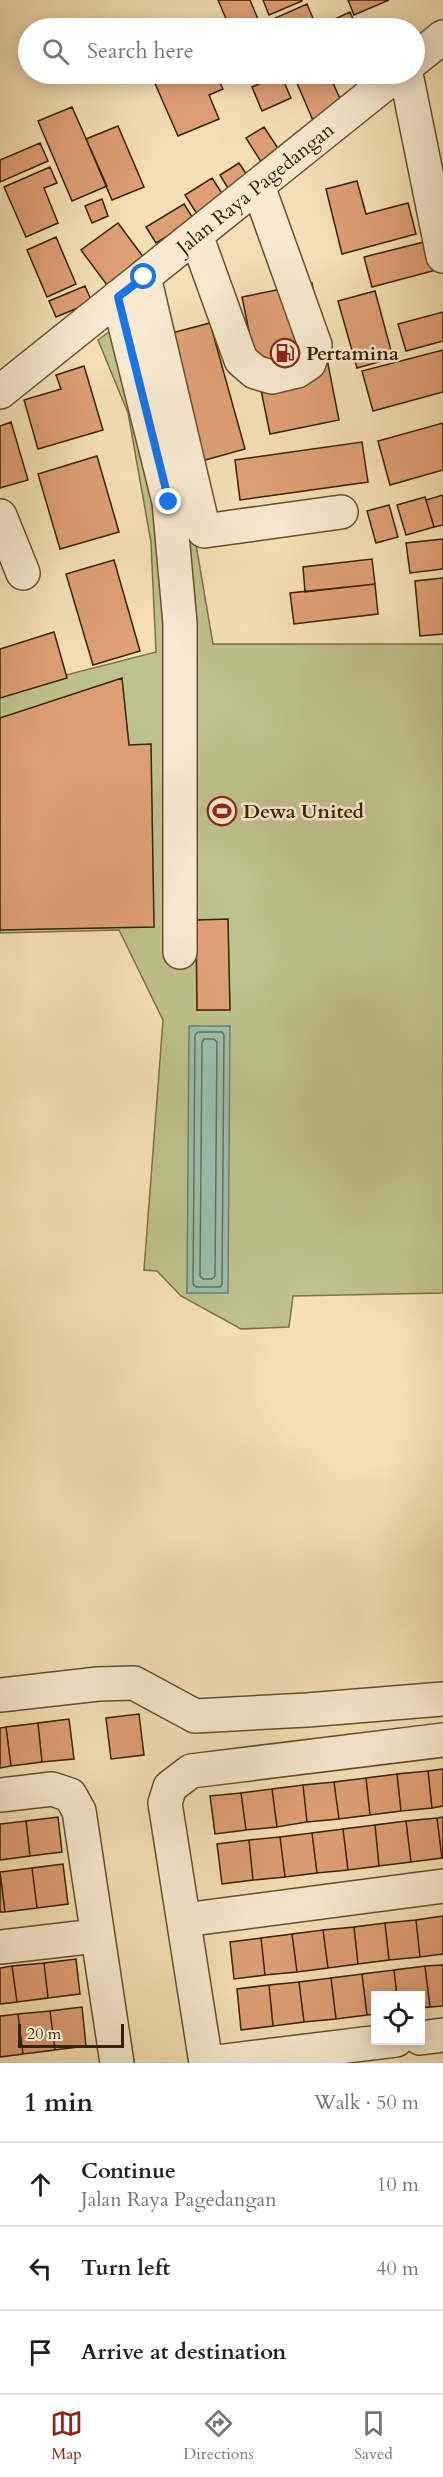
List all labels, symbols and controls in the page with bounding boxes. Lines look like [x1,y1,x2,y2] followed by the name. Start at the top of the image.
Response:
[18,18,425,84] search box
[39,35,72,68] icon: search
[87,36,194,66] text: Search here
[168,116,340,262] street label: Jalan Raya Pagedangan
[130,263,156,289] route start
[269,337,301,369] fuel station icon: Pertamina
[306,340,399,367] place label: Pertamina
[155,488,181,514] route end
[206,795,238,827] sports icon: Dewa United
[243,798,365,825] place label: Dewa United
[371,1991,425,2045] map controls
[371,1991,425,2045] button: locate
[18,2021,124,2048] scale bar
[27,2023,61,2045] text: 20 m
[24,2085,93,2120] text: 1 min
[314,2089,419,2116] text: Walk · 50 m
[81,2156,176,2186] text: Continue
[24,2168,57,2201] icon: ahead
[376,2171,419,2198] text: 10 m
[81,2186,277,2213] text: Jalan Raya Pagedangan
[24,2252,57,2285] icon: left
[81,2253,170,2283] text: Turn left
[376,2255,419,2282] text: 40 m
[24,2336,57,2369] icon: arrive
[81,2337,286,2367] text: Arrive at destination
[50,2407,83,2465] tab: Map
[183,2407,254,2465] tab: Directions
[354,2407,393,2465] tab: Saved

